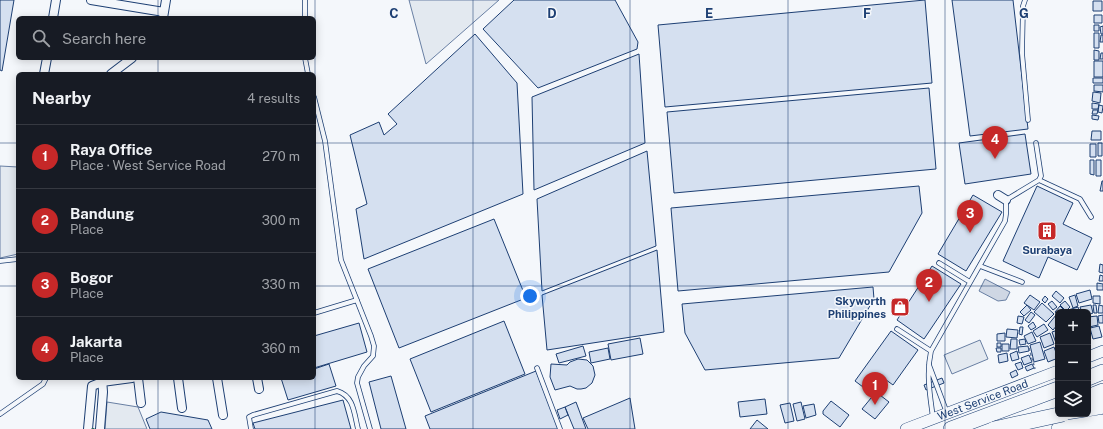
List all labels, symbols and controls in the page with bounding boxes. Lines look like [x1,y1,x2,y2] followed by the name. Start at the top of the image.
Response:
[389,6,399,21] text: C
[547,6,557,21] text: D
[705,6,713,21] text: E
[863,6,871,21] text: F
[1019,6,1029,21] text: G
[16,16,316,60] search box
[30,27,52,49] icon: search
[62,30,146,47] text: Search here
[32,88,91,108] text: Nearby
[247,91,300,106] text: 4 results
[982,126,1008,159] pin: 4
[70,141,153,158] text: Raya Office
[42,149,48,164] text: 1
[262,149,300,164] text: 270 m
[70,158,226,173] text: Place · West Service Road
[957,200,983,233] pin: 3
[70,205,134,222] text: Bandung
[41,213,49,228] text: 2
[262,213,300,228] text: 300 m
[1036,220,1058,242] building icon: Surabaya
[70,222,104,237] text: Place
[1022,244,1072,256] place label: Surabaya
[70,269,113,286] text: Bogor
[916,269,942,302] pin: 2
[41,277,49,292] text: 3
[261,277,300,292] text: 330 m
[70,286,104,301] text: Place
[520,286,540,306] your location
[828,295,886,320] place label: Skyworth Philippines
[889,296,911,318] shop icon: Skyworth Philippines
[1055,309,1091,417] map controls
[1055,309,1091,345] button: +
[70,333,122,350] text: Jakarta
[41,341,49,356] text: 4
[262,341,300,356] text: 360 m
[1055,345,1091,381] button: −
[70,350,104,365] text: Place
[862,372,888,405] pin: 1
[936,377,1030,422] street label: West Service Road
[1055,381,1091,417] button: layers

